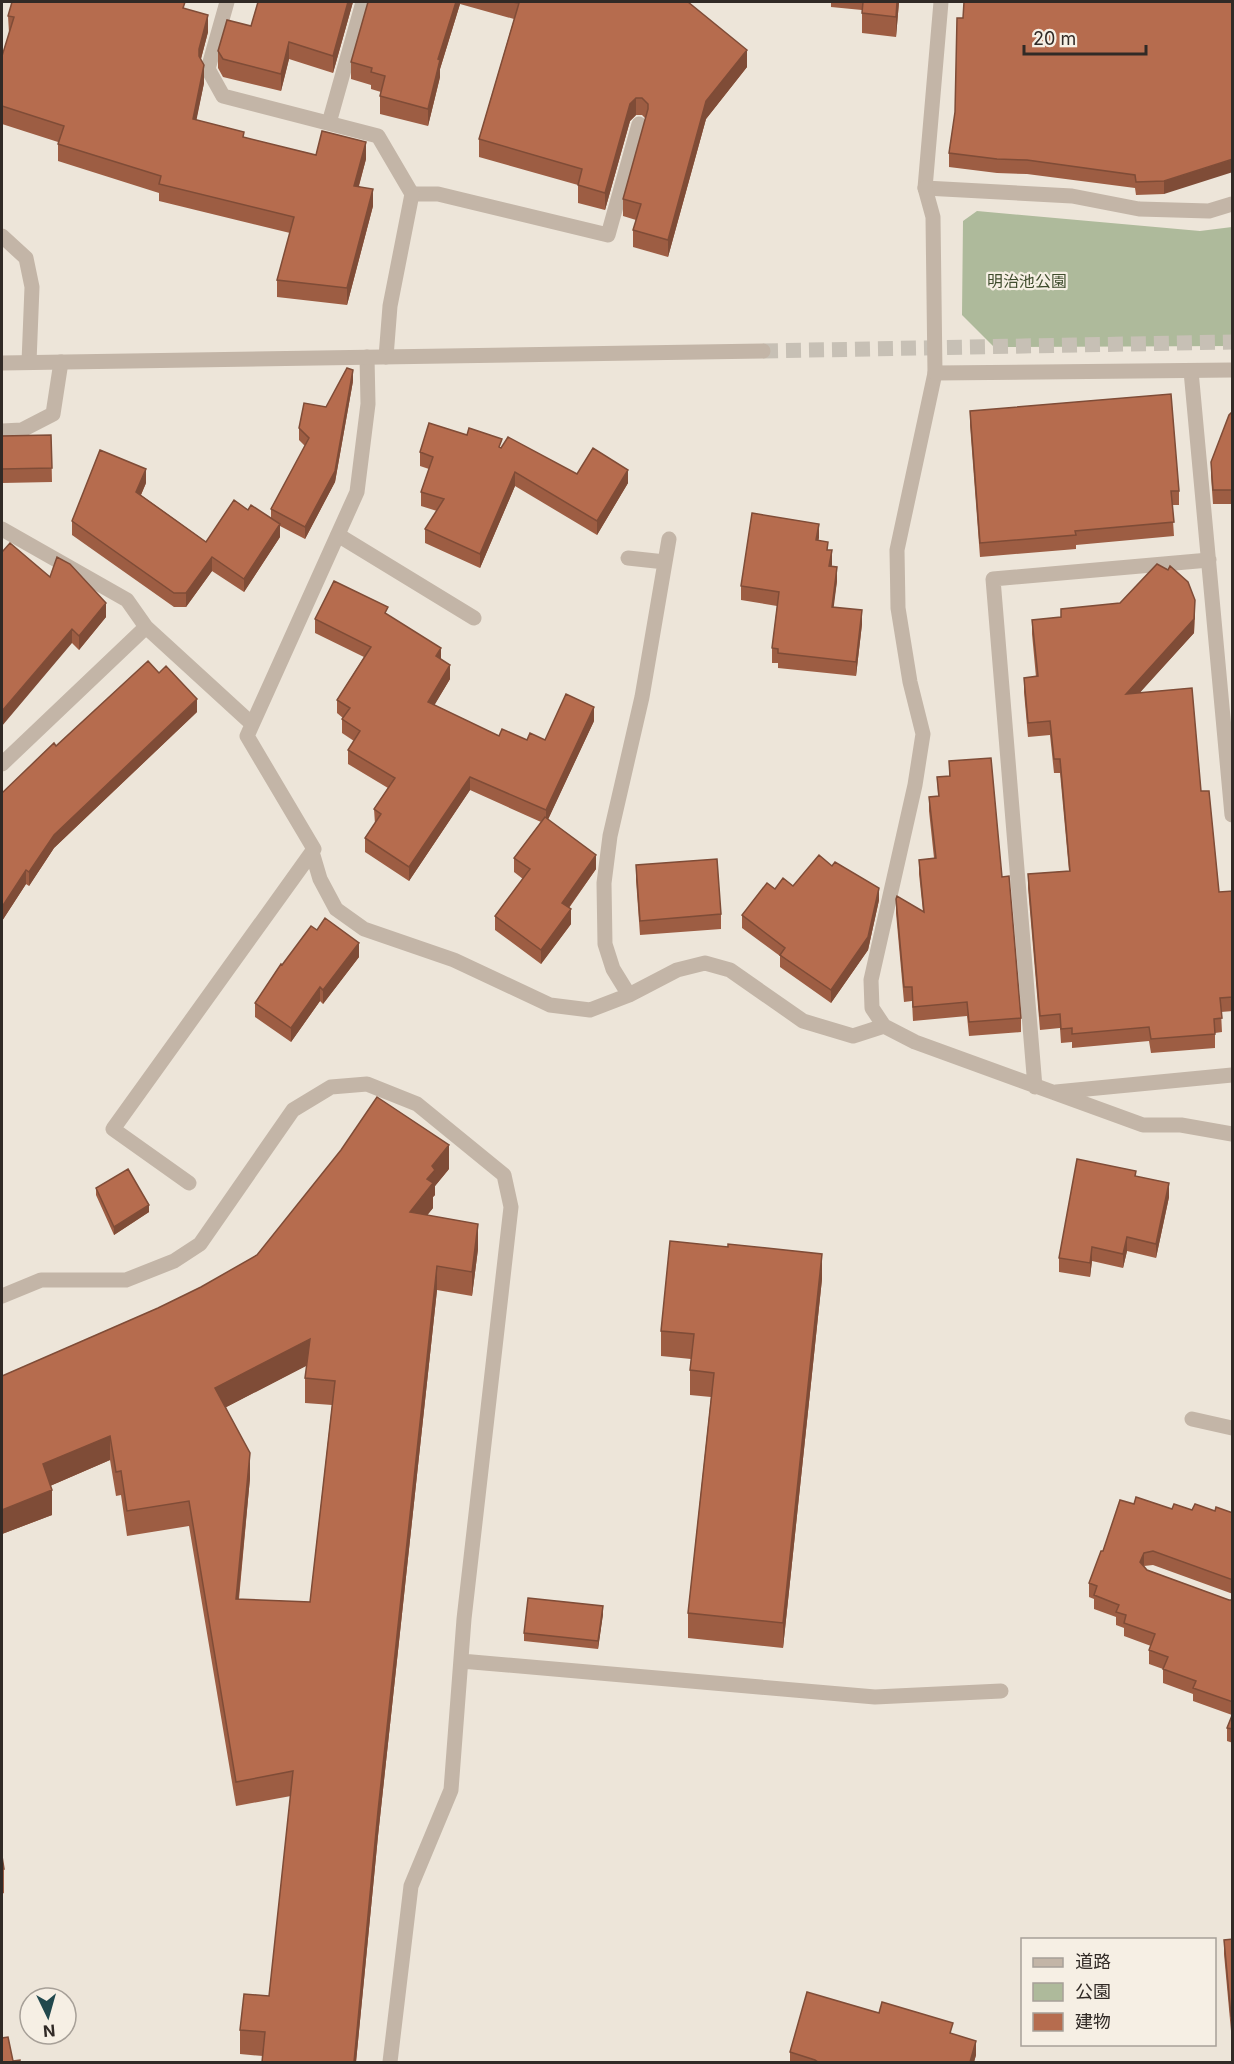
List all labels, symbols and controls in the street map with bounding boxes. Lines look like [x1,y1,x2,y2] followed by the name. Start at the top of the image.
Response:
[1024,18,1146,56] scale bar
[1033,28,1076,49] text: 20 m
[987,271,1067,291] park label: 明治池公園
[1021,1938,1216,2046] legend
[1075,1951,1111,1972] text: 道路
[1075,1981,1111,2002] text: 公園
[18,1986,78,2046] north arrow
[1075,2011,1111,2032] text: 建物
[42,2020,56,2041] text: N

